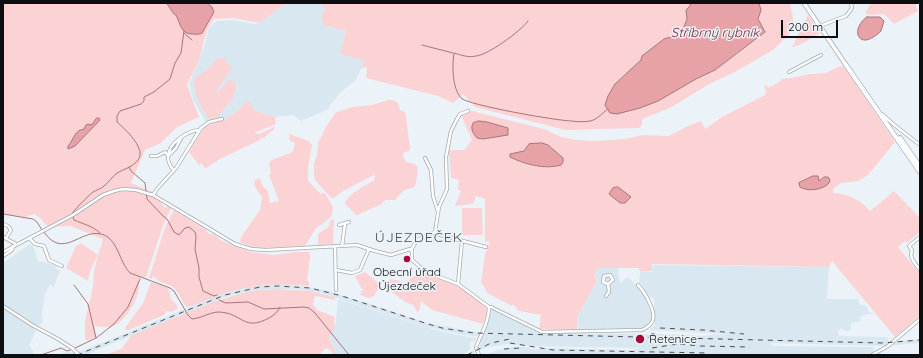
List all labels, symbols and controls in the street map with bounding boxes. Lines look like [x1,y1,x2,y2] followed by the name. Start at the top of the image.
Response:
[783,12,840,38] scale bar
[788,19,823,34] text: 200 m
[671,25,759,41] water label: Stříbrný rybník
[375,230,463,246] district label: ÚJEZDEČEK
[402,254,412,264] marker: Obecní úřad Újezdeček
[373,265,441,293] place label: Obecní úřad Újezdeček
[649,332,697,346] place label: Řetenice
[634,333,646,345] marker: Řetenice

